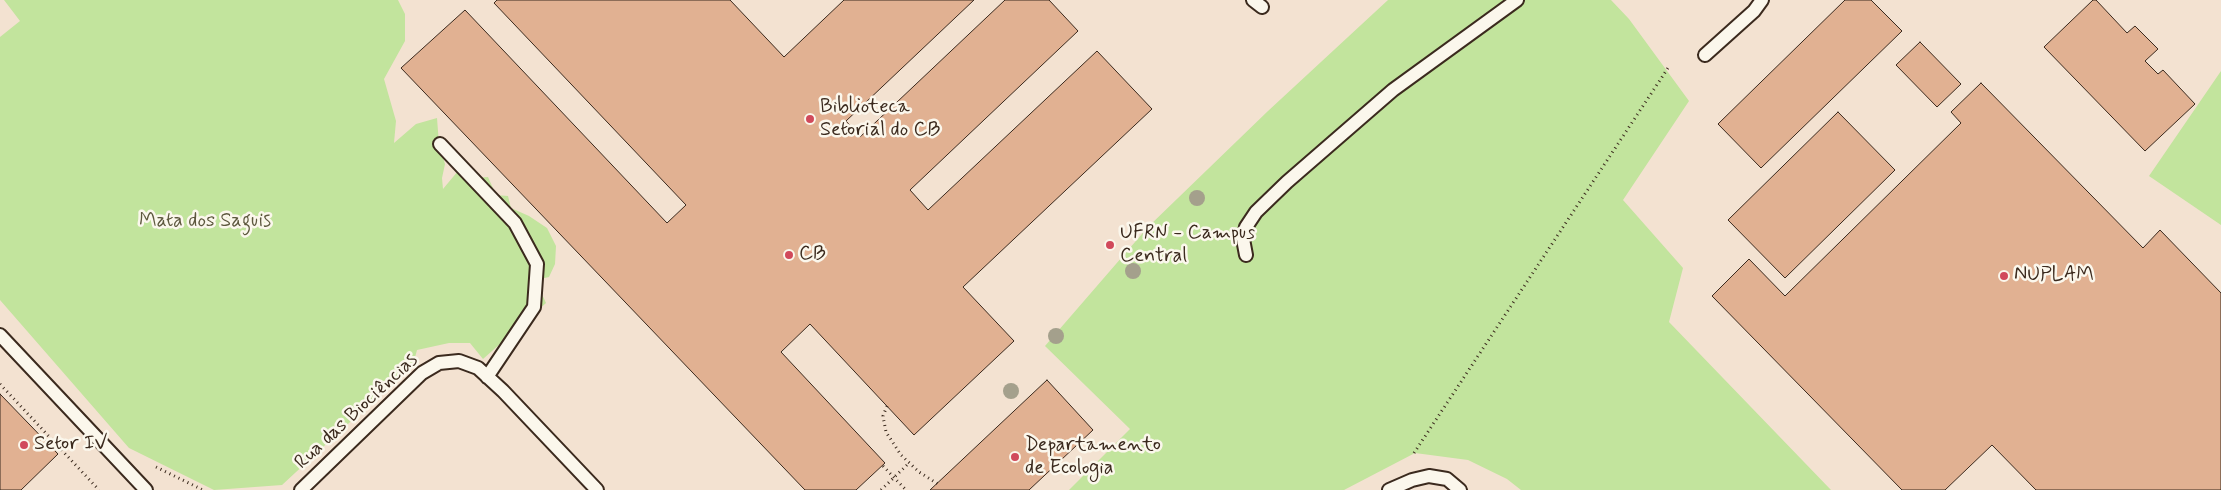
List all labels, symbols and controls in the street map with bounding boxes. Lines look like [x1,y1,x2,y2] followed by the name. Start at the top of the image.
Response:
[820,96,940,143] place label: Biblioteca Setorial do CB
[804,113,816,125] marker: Biblioteca Setorial do CB
[139,210,271,234] park label: Mata dos Saguis
[1120,222,1255,269] place label: UFRN - Campus Central
[1104,239,1116,251] marker: UFRN - Campus Central
[799,243,825,267] place label: CB
[783,249,795,261] marker: CB
[2014,264,2094,288] place label: NUPLAM
[1998,270,2010,282] marker: NUPLAM
[290,349,424,475] street label: Rua das Biociências
[34,433,107,457] place label: Setor IV
[1025,434,1161,481] place label: Departamento de Ecologia
[18,439,30,451] marker: Setor IV
[1009,451,1021,463] marker: Departamento de Ecologia

